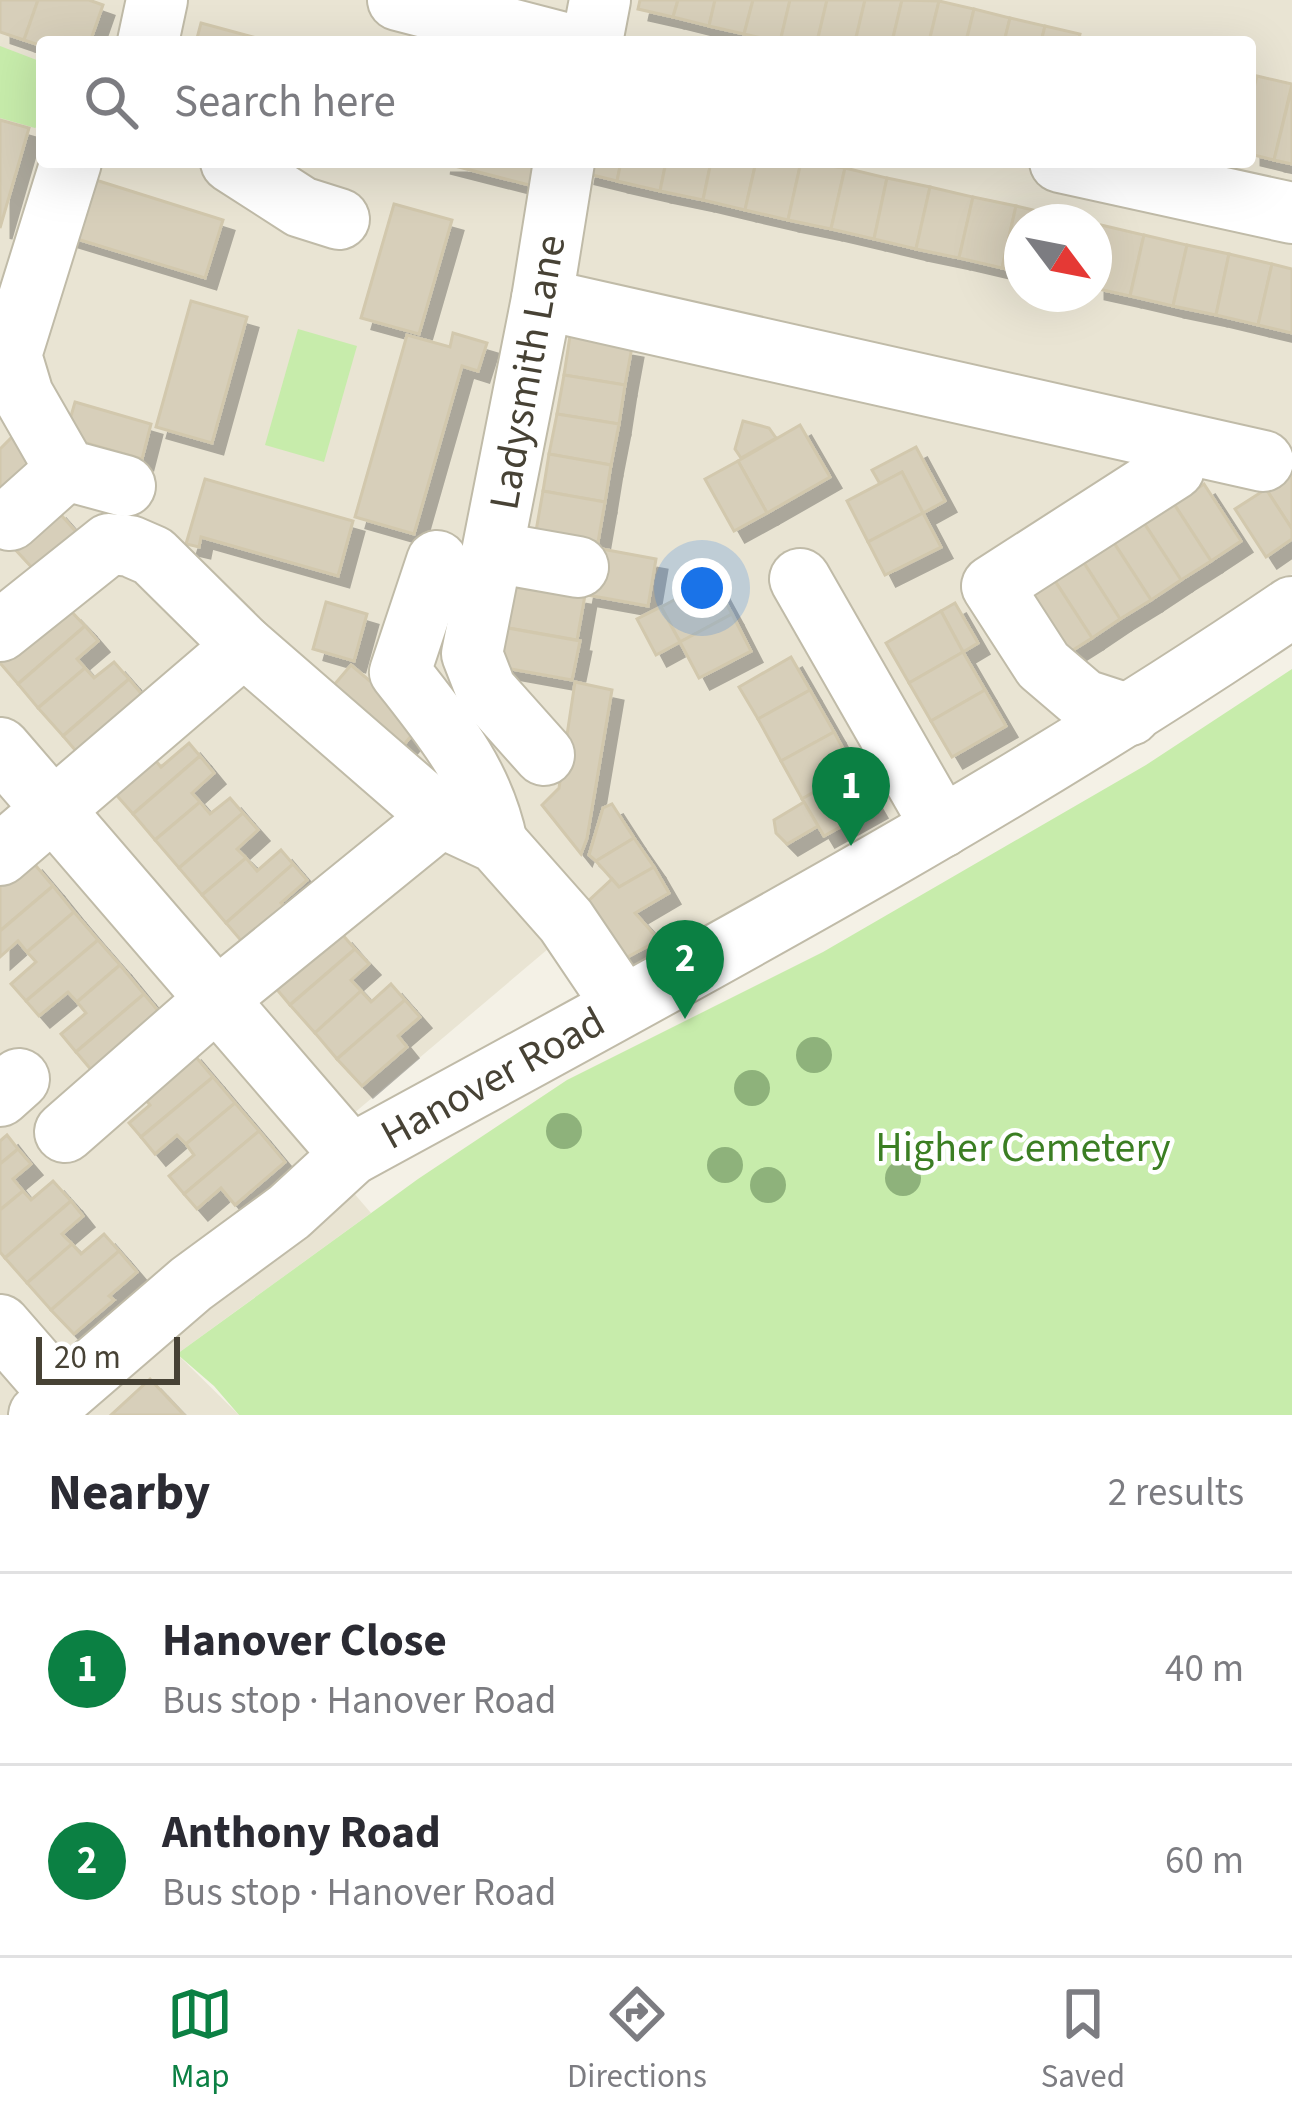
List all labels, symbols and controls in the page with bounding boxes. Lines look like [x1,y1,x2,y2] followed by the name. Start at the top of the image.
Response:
[36,36,1256,168] search box
[78,69,144,135] icon: search
[174,70,396,134] text: Search here
[1004,204,1112,312] north arrow
[474,230,582,514] street label: Ladysmith Lane
[672,558,732,618] your location
[812,747,890,846] pin: 1
[646,920,724,1019] pin: 2
[370,993,616,1165] street label: Hanover Road
[875,1118,1171,1178] park label: Higher Cemetery
[36,1331,180,1384] scale bar
[54,1334,121,1381] text: 20 m
[48,1457,210,1529] text: Nearby
[1108,1465,1244,1521] text: 2 results
[162,1609,447,1673] text: Hanover Close
[77,1641,97,1697] text: 1
[1165,1641,1244,1697] text: 40 m
[162,1673,556,1729] text: Bus stop · Hanover Road
[162,1801,441,1865] text: Anthony Road
[77,1833,97,1889] text: 2
[1165,1833,1244,1889] text: 60 m
[162,1865,556,1921] text: Bus stop · Hanover Road
[167,1981,233,2100] tab: Map
[567,1981,707,2100] tab: Directions
[1041,1981,1125,2100] tab: Saved

